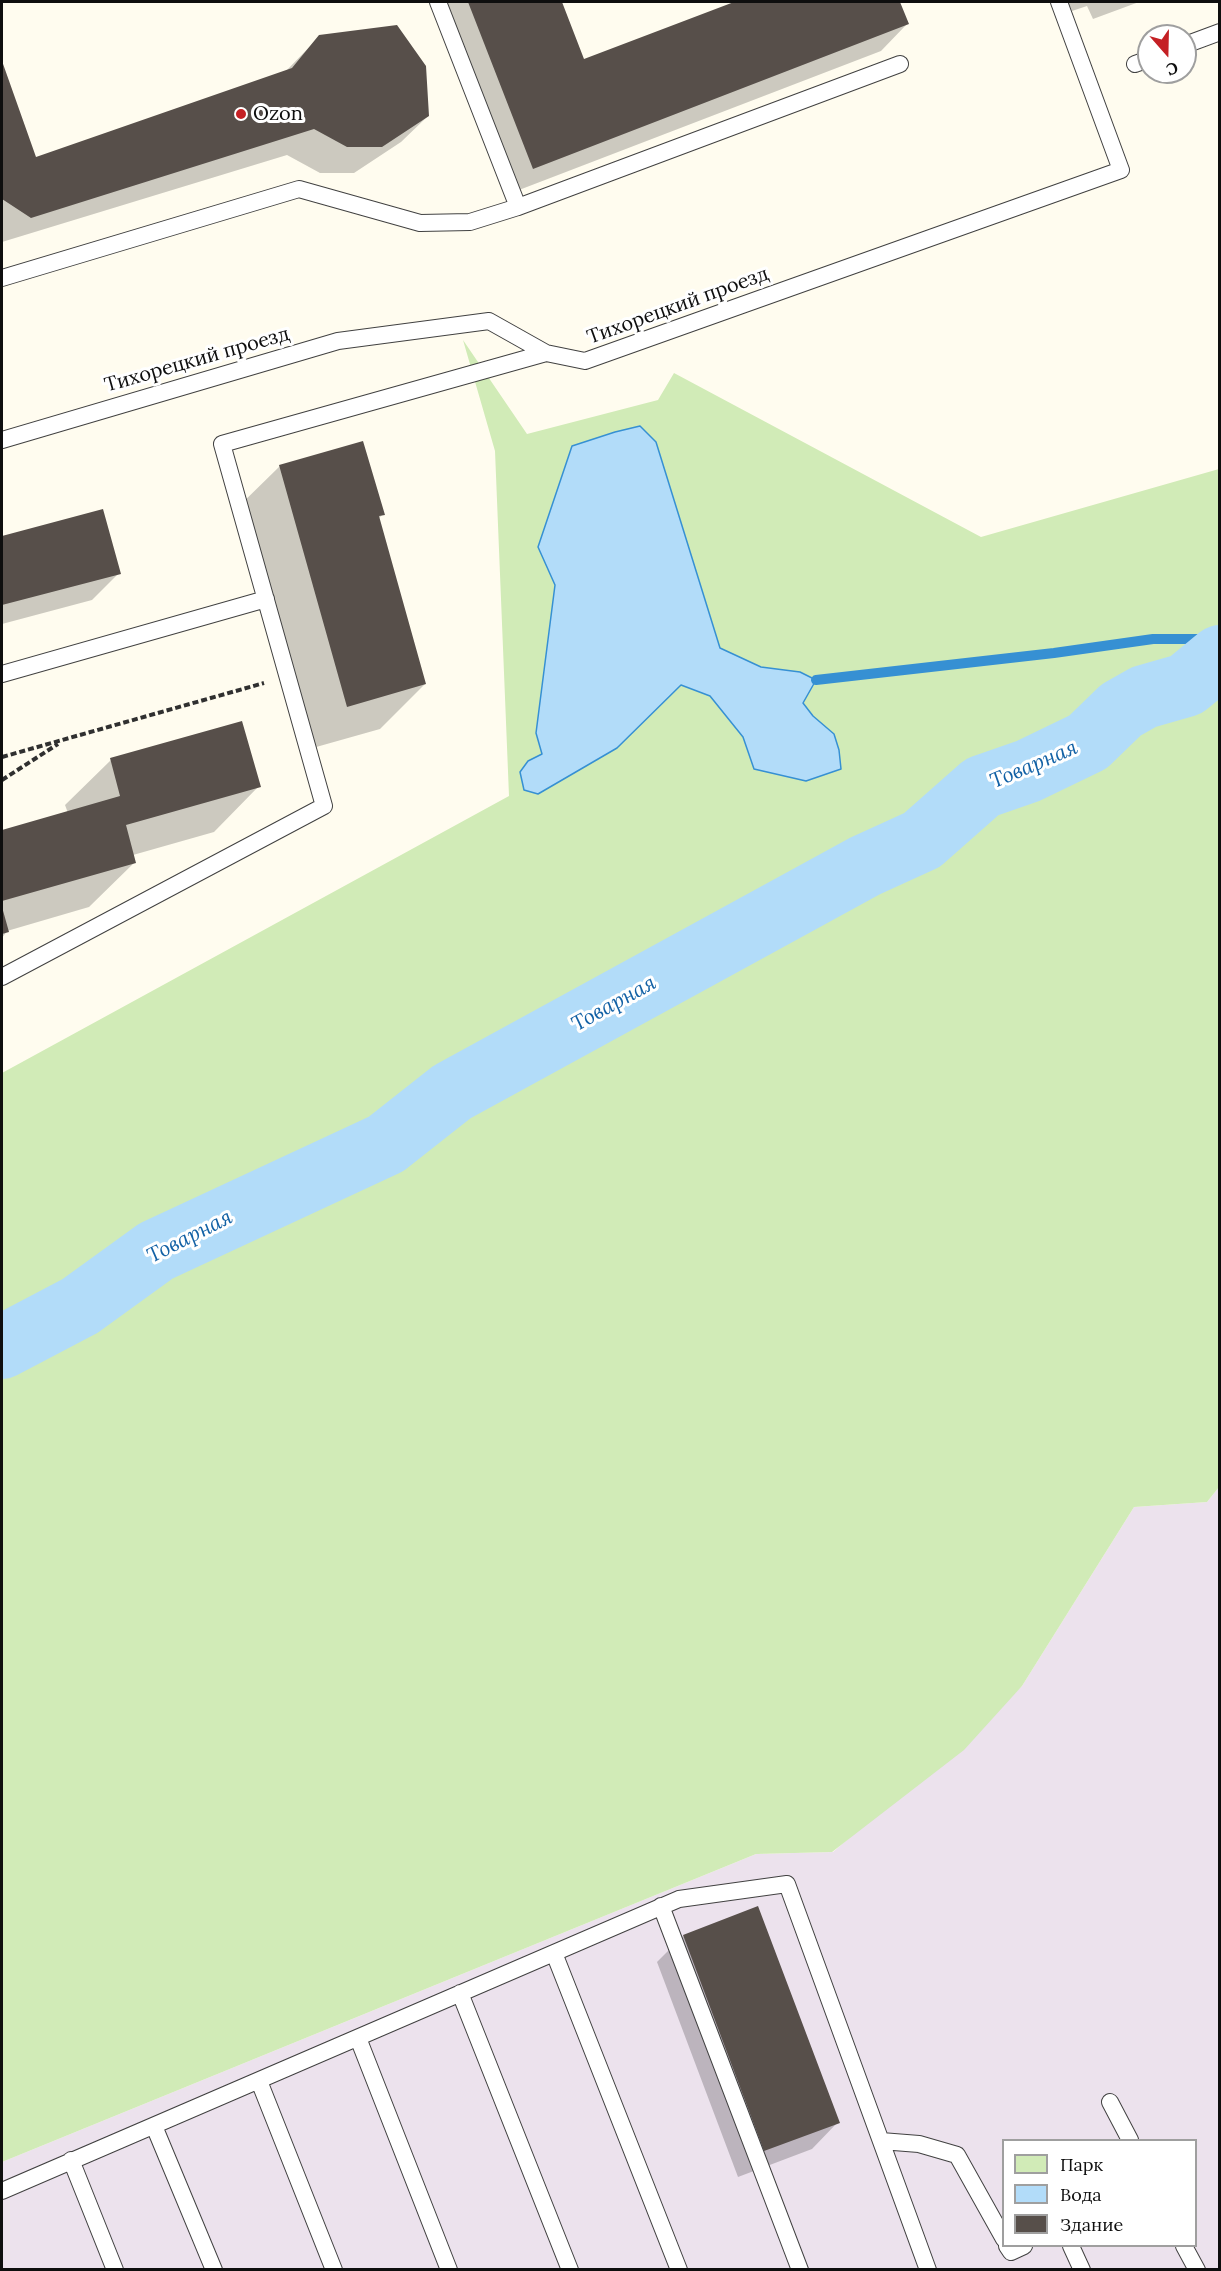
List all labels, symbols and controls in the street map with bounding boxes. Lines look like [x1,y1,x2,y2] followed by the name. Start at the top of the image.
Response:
[1137,24,1197,84] north arrow
[1164,58,1181,80] text: С
[253,102,303,126] place label: Ozon
[234,107,248,121] marker: Ozon
[584,262,772,350] street label: Тихорецкий проезд
[102,322,292,398] street label: Тихорецкий проезд
[987,735,1081,795] water label: Товарная
[568,971,660,1037] water label: Товарная
[143,1205,237,1269] water label: Товарная
[1002,2139,1197,2247] legend
[1060,2153,1103,2176] text: Парк
[1060,2183,1102,2206] text: Вода
[1060,2213,1123,2236] text: Здание

